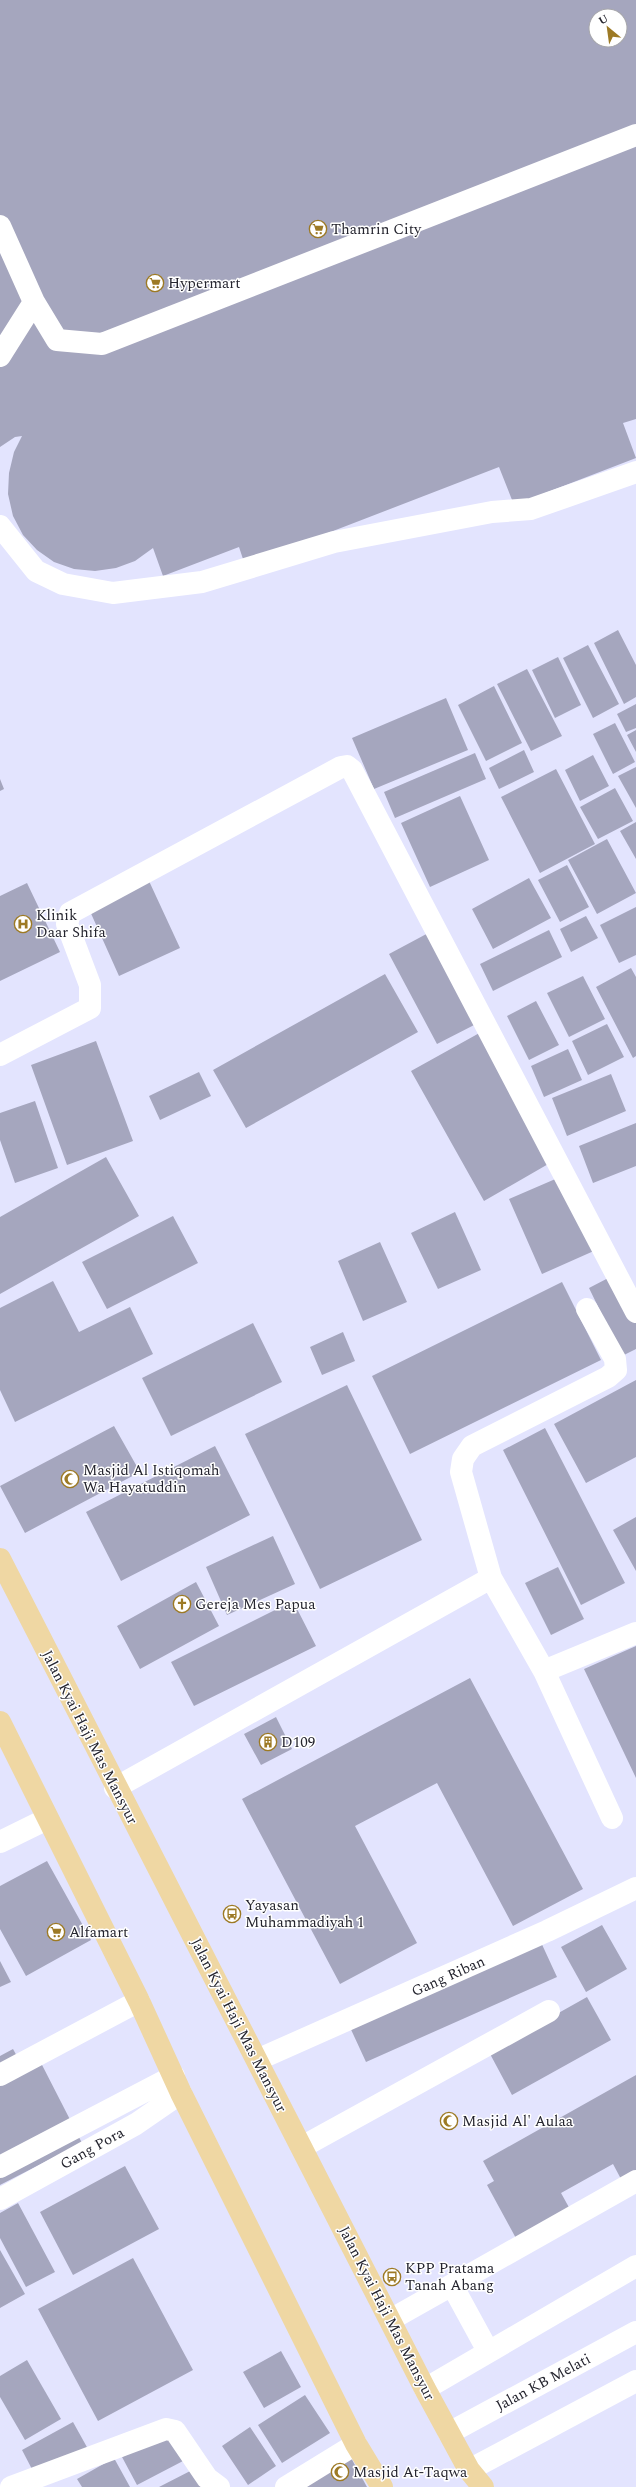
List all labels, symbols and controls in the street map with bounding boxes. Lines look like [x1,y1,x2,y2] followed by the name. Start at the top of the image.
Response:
[588,8,628,48] north arrow
[595,10,612,29] text: U
[331,218,422,241] place label: Thamrin City
[308,219,328,239] supermarket icon: Thamrin City
[168,272,241,295] place label: Hypermart
[145,273,165,293] supermarket icon: Hypermart
[36,904,106,944] place label: Klinik Daar Shifa
[13,914,33,934] hospital icon: Klinik Daar Shifa
[83,1459,220,1499] place label: Masjid Al Istiqomah Wa Hayatuddin
[60,1469,80,1489] mosque icon: Masjid Al Istiqomah Wa Hayatuddin
[195,1593,316,1616] place label: Gereja Mes Papua
[172,1594,192,1614] church icon: Gereja Mes Papua
[35,1646,144,1829] street label: Jalan Kyai Haji Mas Mansyur
[281,1731,315,1754] place label: D109
[258,1732,278,1752] building icon: D109
[245,1894,364,1934] place label: Yayasan Muhammadiyah 1
[222,1904,242,1924] bus stop icon: Yayasan Muhammadiyah 1
[69,1921,128,1944] place label: Alfamart
[46,1922,66,1942] supermarket icon: Alfamart
[184,1934,293,2117] street label: Jalan Kyai Haji Mas Mansyur
[408,1950,489,2003] street label: Gang Riban
[462,2110,574,2133] place label: Masjid Al' Aulaa
[439,2111,459,2131] mosque icon: Masjid Al' Aulaa
[56,2121,129,2176] street label: Gang Pora
[332,2222,441,2405] street label: Jalan Kyai Haji Mas Mansyur
[405,2257,495,2297] place label: KPP Pratama Tanah Abang
[382,2267,402,2287] bus stop icon: KPP Pratama Tanah Abang
[492,2348,595,2417] street label: Jalan KB Melati
[353,2461,468,2484] place label: Masjid At-Taqwa
[330,2462,350,2482] mosque icon: Masjid At-Taqwa

